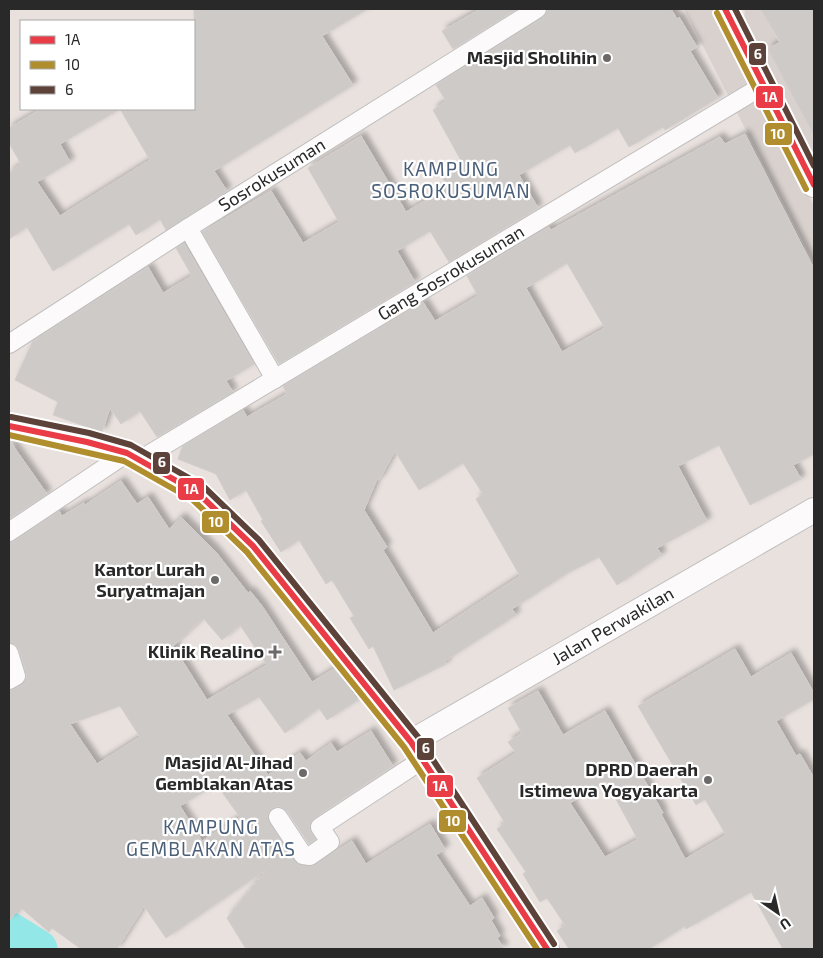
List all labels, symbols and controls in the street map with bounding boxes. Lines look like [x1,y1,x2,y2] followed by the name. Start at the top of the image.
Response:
[20,20,195,110] legend
[65,30,81,48] text: 1A
[748,42,767,66] line badge: 6
[754,45,762,62] text: 6
[467,46,597,68] place label: Masjid Sholihin
[601,52,613,64] marker: Masjid Sholihin
[65,55,80,73] text: 10
[65,80,74,98] text: 6
[755,85,784,109] line badge: 1A
[762,88,778,105] text: 1A
[764,122,793,146] line badge: 10
[771,125,786,142] text: 10
[214,133,329,216] street label: Sosrokusuman
[371,157,531,202] district label: KAMPUNG SOSROKUSUMAN
[373,220,528,325] street label: Gang Sosrokusuman
[152,451,171,475] line badge: 6
[158,453,166,470] text: 6
[177,477,205,501] line badge: 1A
[183,480,199,497] text: 1A
[201,510,230,534] line badge: 10
[209,513,224,530] text: 10
[94,558,205,601] place label: Kantor Lurah Suryatmajan
[209,574,221,586] marker: Kantor Lurah Suryatmajan
[548,581,677,669] street label: Jalan Perwakilan
[148,640,264,662] place label: Klinik Realino
[268,645,282,659] marker: Klinik Realino
[416,737,435,761] line badge: 6
[422,739,430,756] text: 6
[155,751,293,794] place label: Masjid Al-Jihad Gemblakan Atas
[519,758,698,801] place label: DPRD Daerah Istimewa Yogyakarta
[297,767,309,779] marker: Masjid Al-Jihad Gemblakan Atas
[426,774,454,798] line badge: 1A
[702,774,714,786] marker: DPRD Daerah Istimewa Yogyakarta
[432,777,448,794] text: 1A
[438,809,467,833] line badge: 10
[446,812,461,829] text: 10
[126,815,296,860] district label: KAMPUNG GEMBLAKAN ATAS
[753,888,803,938] north arrow
[777,914,794,934] text: U

